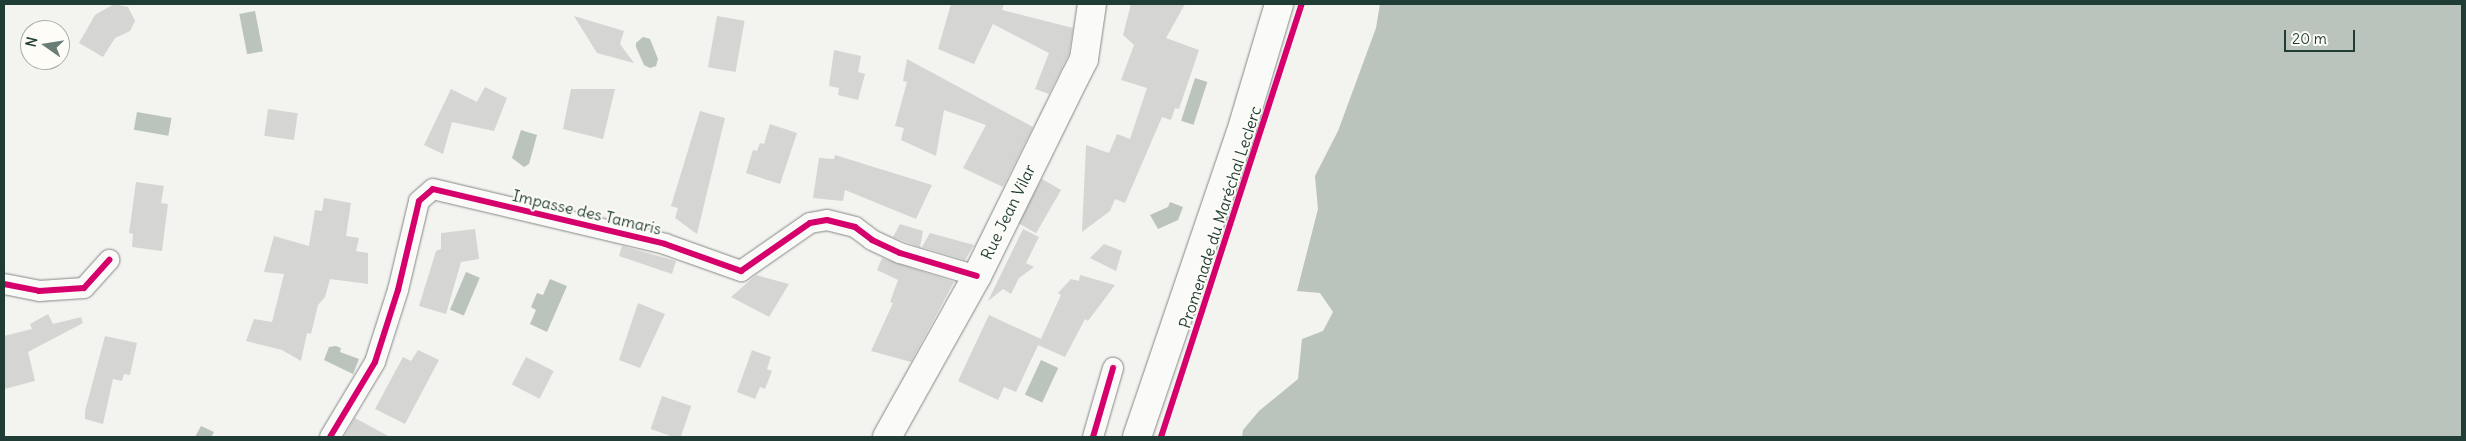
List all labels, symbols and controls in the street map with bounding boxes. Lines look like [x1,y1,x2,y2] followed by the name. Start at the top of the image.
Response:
[20,20,70,70] north arrow
[2286,20,2357,52] scale bar
[2292,29,2327,48] text: 20 m
[21,35,41,49] text: N
[1175,103,1265,331] street label: Promenade du Maréchal Leclerc
[977,161,1039,263] street label: Rue Jean Vilar
[511,186,663,238] street label: Impasse des Tamaris

